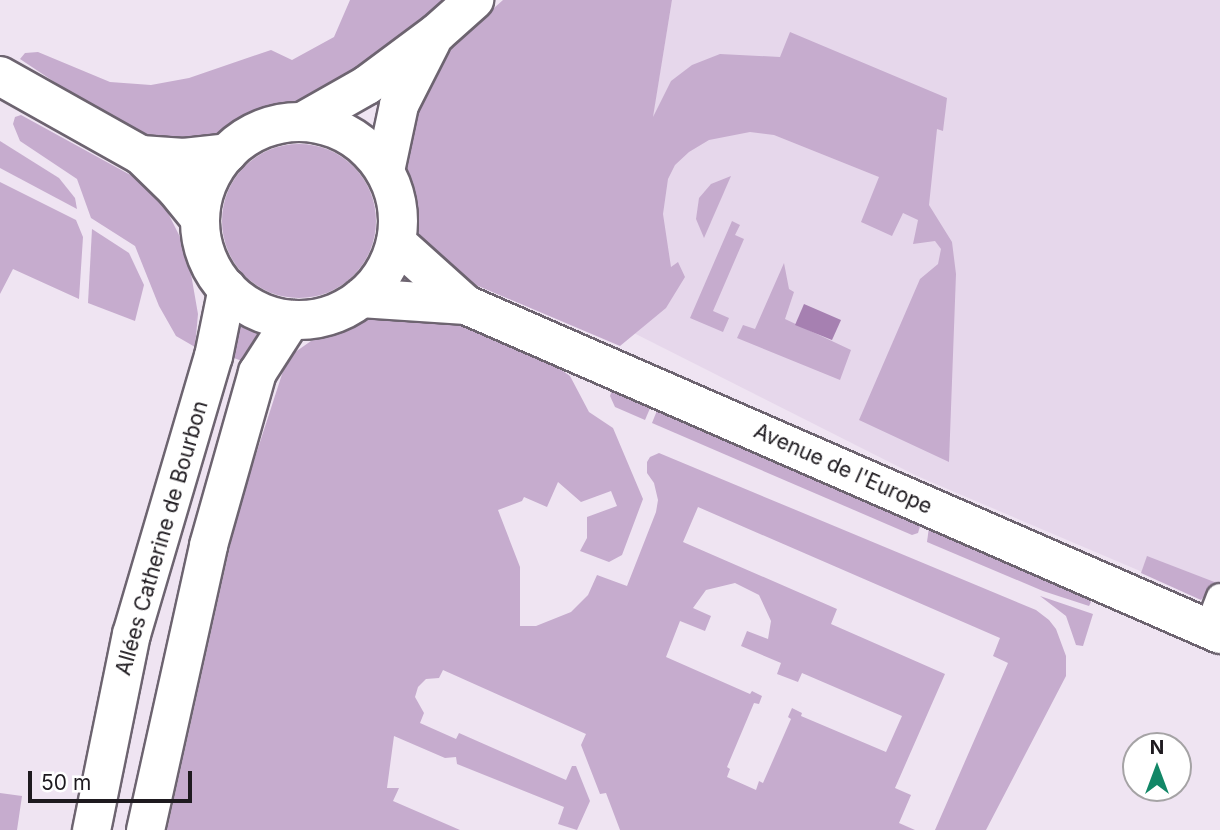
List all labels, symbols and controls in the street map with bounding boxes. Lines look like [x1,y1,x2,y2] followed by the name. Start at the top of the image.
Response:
[111,398,213,678] street label: Allées Catherine de Bourbon
[750,418,936,520] street label: Avenue de l'Europe
[1122,732,1192,802] north arrow
[1150,736,1164,759] text: N
[32,756,196,800] scale bar
[41,770,91,795] text: 50 m

